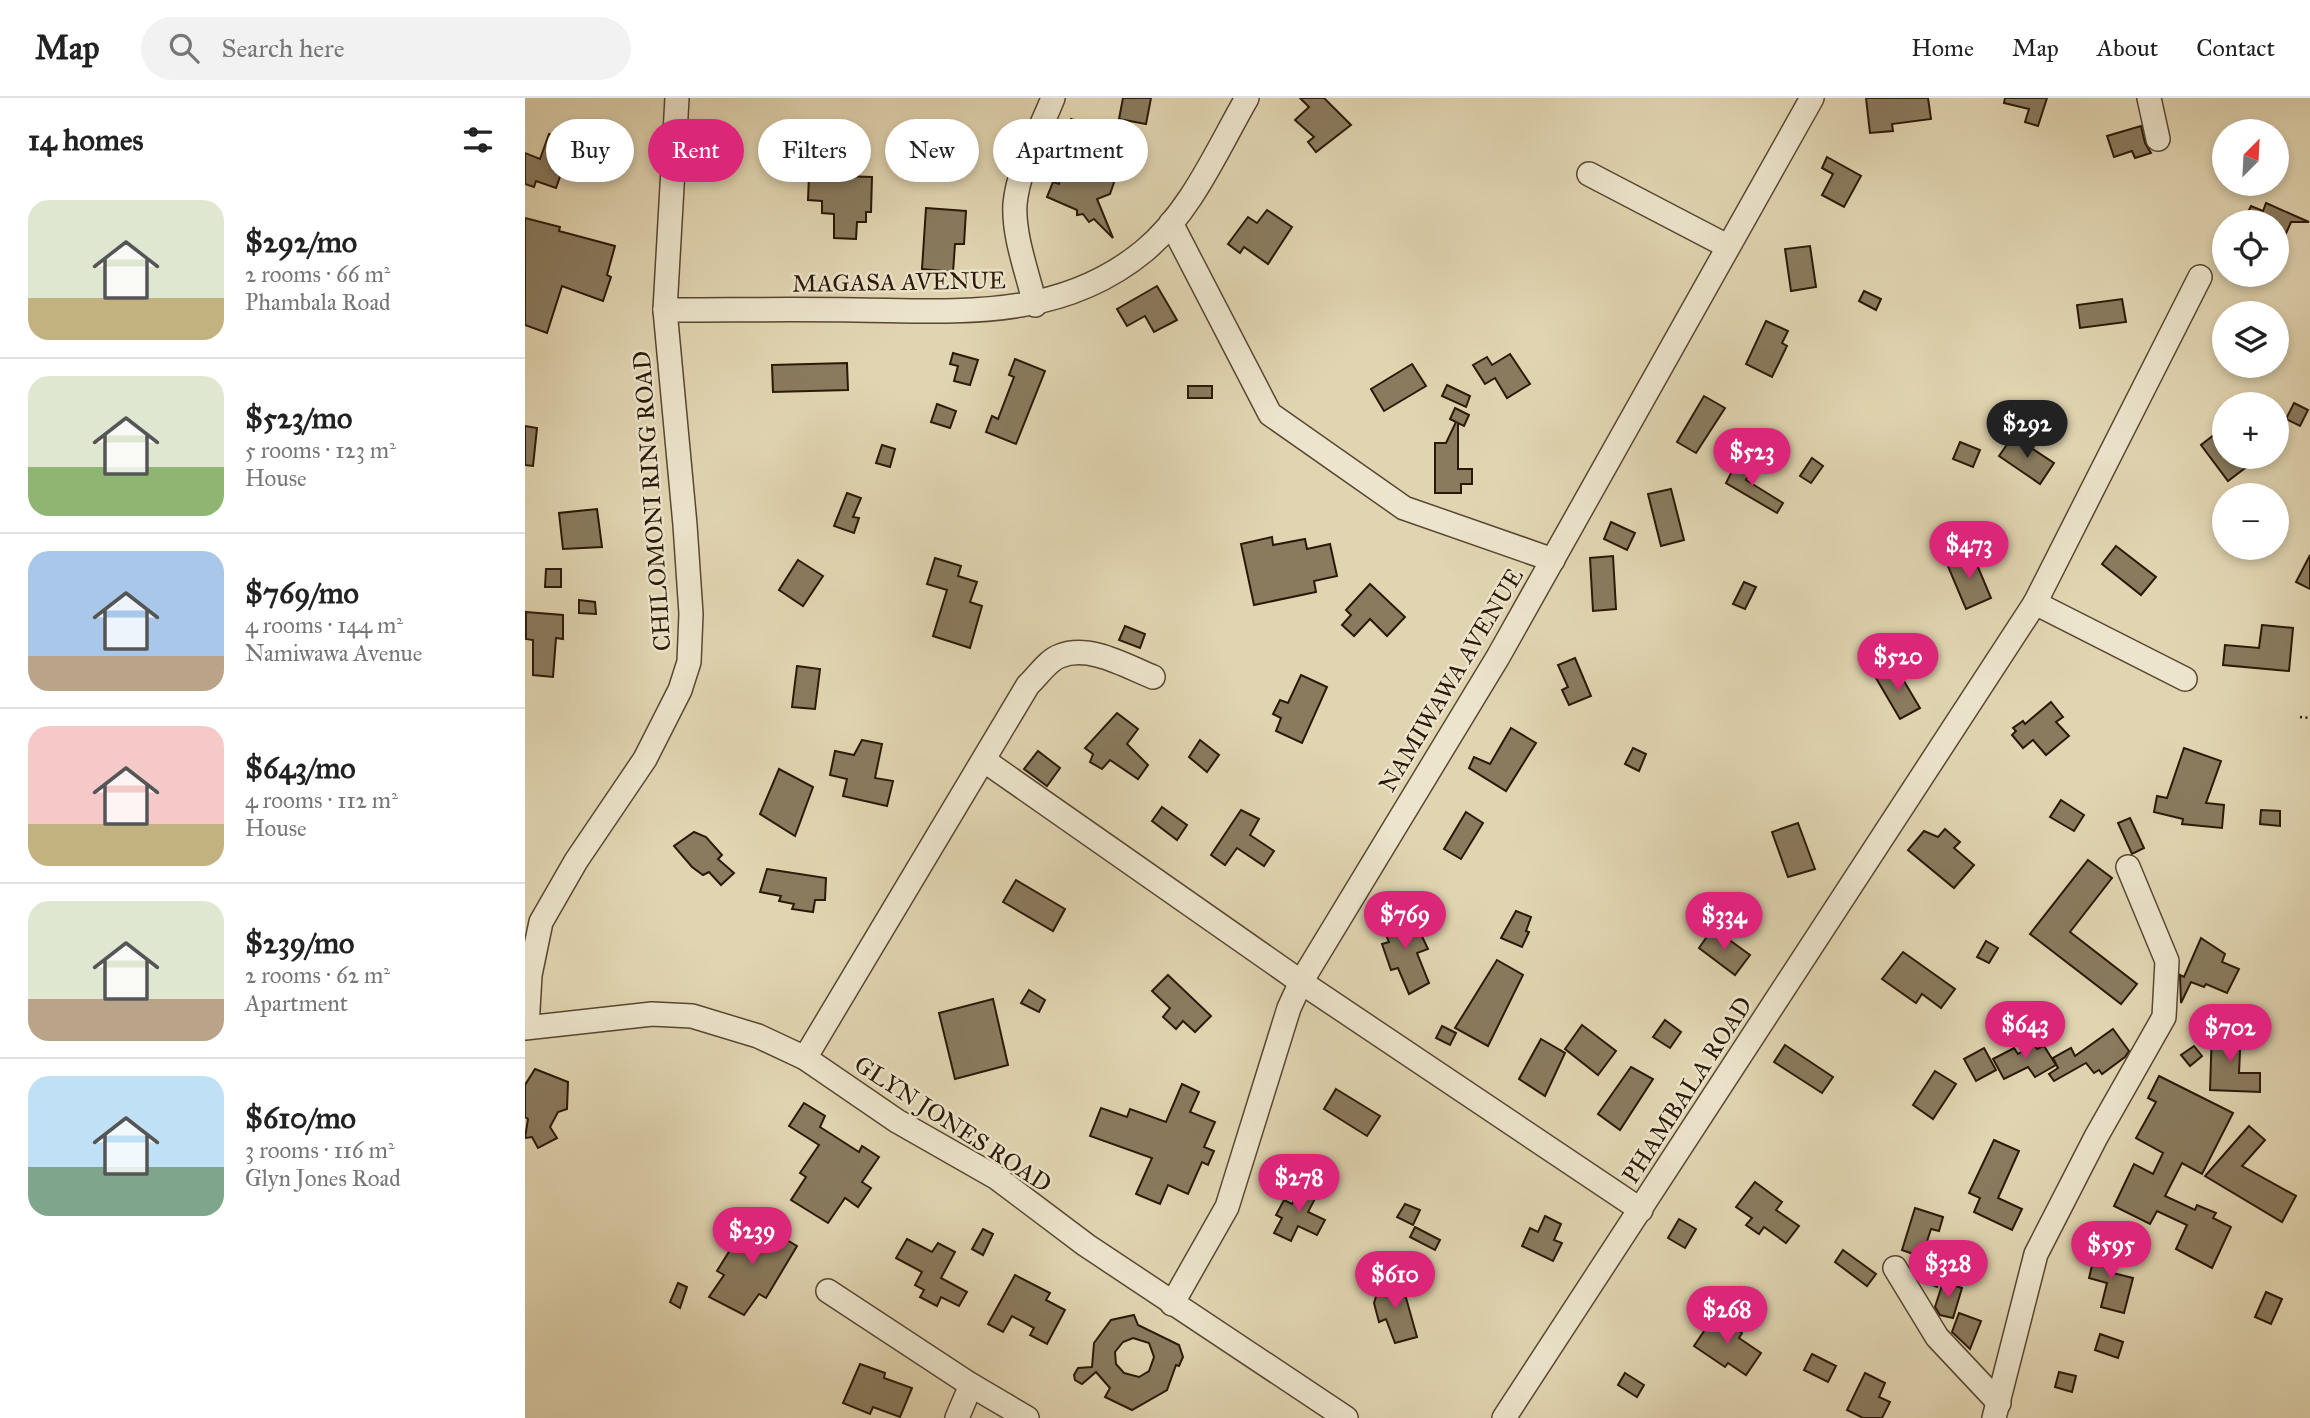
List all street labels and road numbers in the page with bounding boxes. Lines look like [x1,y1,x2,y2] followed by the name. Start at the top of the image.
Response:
[792,265,1006,299] street label: MAGASA AVENUE
[627,350,677,652] street label: CHILOMONI RING ROAD
[1372,563,1530,797] street label: NAMIWAWA AVENUE
[1615,991,1759,1189] street label: PHAMBALA ROAD
[849,1049,1057,1199] street label: GLYN JONES ROAD

